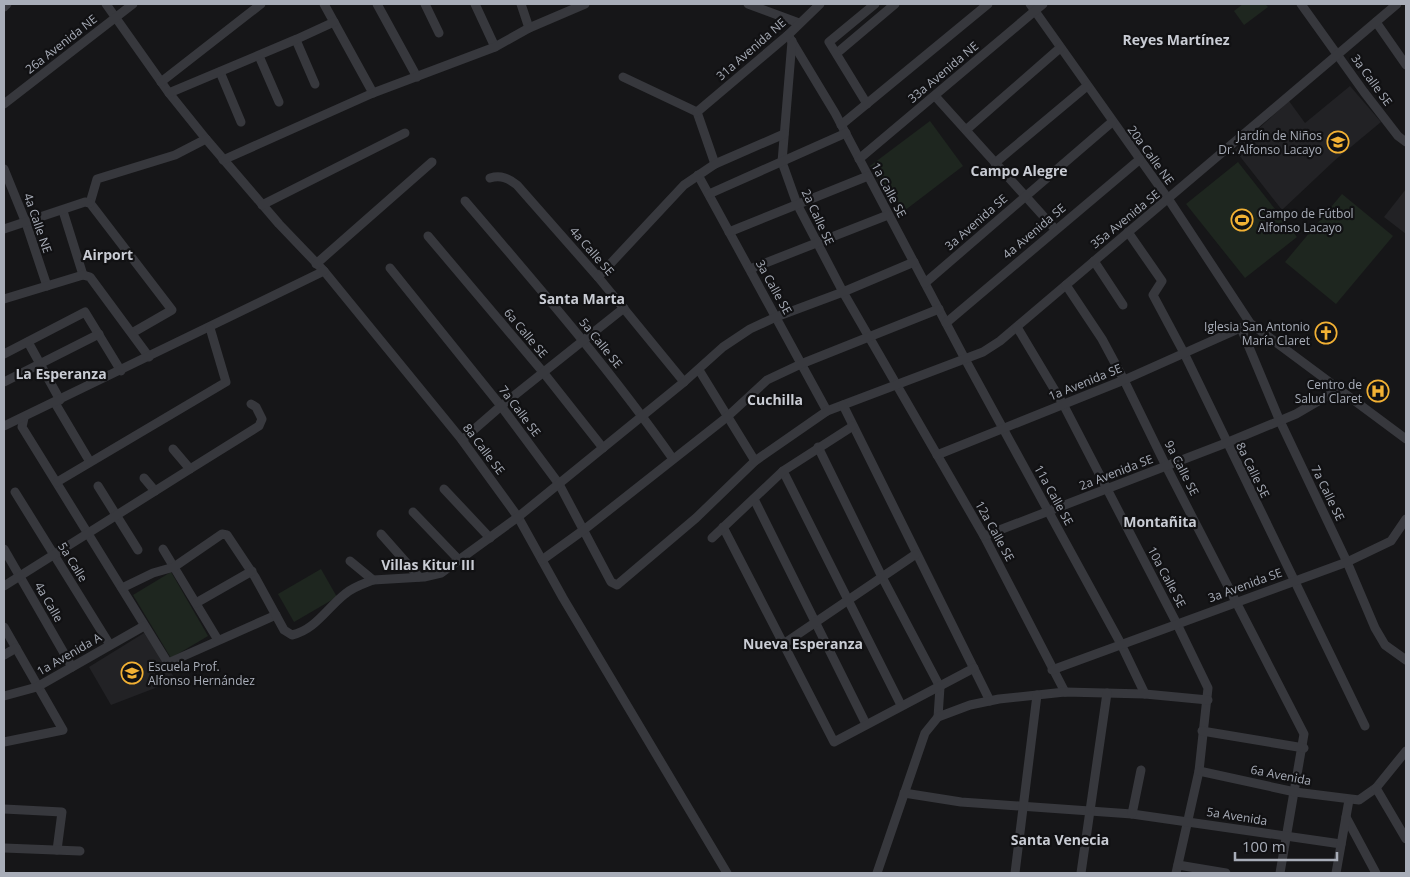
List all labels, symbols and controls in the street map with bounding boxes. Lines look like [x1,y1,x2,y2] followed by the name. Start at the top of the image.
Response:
[21,11,101,77] street label: 26a Avenida NE
[713,14,789,84] street label: 31a Avenida NE
[1122,30,1230,49] district label: Reyes Martínez
[904,38,982,106] street label: 33a Avenida NE
[1347,51,1397,109] street label: 3a Calle SE
[1124,122,1178,188] street label: 20a Calle NE
[1218,127,1322,158] place label: Jardín de Niños Dr. Alfonso Lacayo
[1326,130,1350,154] school or university icon: Jardín de Niños Dr. Alfonso Lacayo
[867,160,911,220] street label: 1a Calle SE
[970,161,1068,180] district label: Campo Alegre
[798,186,838,248] street label: 2a Calle SE
[1087,186,1163,252] street label: 35a Avenida SE
[941,190,1011,254] street label: 3a Avenida SE
[20,191,56,255] street label: 4a Calle NE
[999,200,1069,262] street label: 4a Avenida SE
[1258,205,1354,236] place label: Campo de Fútbol Alfonso Lacayo
[1230,208,1254,232] sports icon: Campo de Fútbol Alfonso Lacayo
[566,223,618,279] street label: 4a Calle SE
[83,245,133,264] district label: Airport
[752,257,796,317] street label: 3a Calle SE
[539,289,625,308] district label: Santa Marta
[500,305,552,361] street label: 6a Calle SE
[575,314,627,372] street label: 5a Calle SE
[1204,318,1310,349] place label: Iglesia San Antonio María Claret
[1314,321,1338,345] church icon: Iglesia San Antonio María Claret
[1046,360,1124,404] street label: 1a Avenida SE
[15,364,107,383] district label: La Esperanza
[1295,376,1362,407] place label: Centro de Salud Claret
[1366,379,1390,403] hospital icon: Centro de Salud Claret
[495,382,545,440] street label: 7a Calle SE
[747,390,803,409] district label: Cuchilla
[459,420,509,478] street label: 8a Calle SE
[1161,437,1203,499] street label: 9a Calle SE
[1232,439,1274,501] street label: 8a Calle SE
[1077,450,1155,494] street label: 2a Avenida SE
[1030,462,1078,528] street label: 11a Calle SE
[1307,462,1349,524] street label: 7a Calle SE
[971,498,1019,564] street label: 12a Calle SE
[1123,512,1197,531] district label: Montañita
[54,539,92,585] street label: 5a Calle
[1144,543,1190,611] street label: 10a Calle SE
[381,555,475,574] district label: Villas Kitur III
[1206,564,1284,606] street label: 3a Avenida SE
[31,579,67,625] street label: 4a Calle
[34,628,105,679] street label: 1a Avenida A
[743,634,863,653] district label: Nueva Esperanza
[148,658,255,689] place label: Escuela Prof. Alfonso Hernández
[120,661,144,685] school or university icon: Escuela Prof. Alfonso Hernández
[1249,761,1313,789] street label: 6a Avenida
[1205,803,1269,829] street label: 5a Avenida
[1011,830,1109,849] district label: Santa Venecia
[1235,830,1338,862] scale bar
[1242,836,1286,856] text: 100 m

